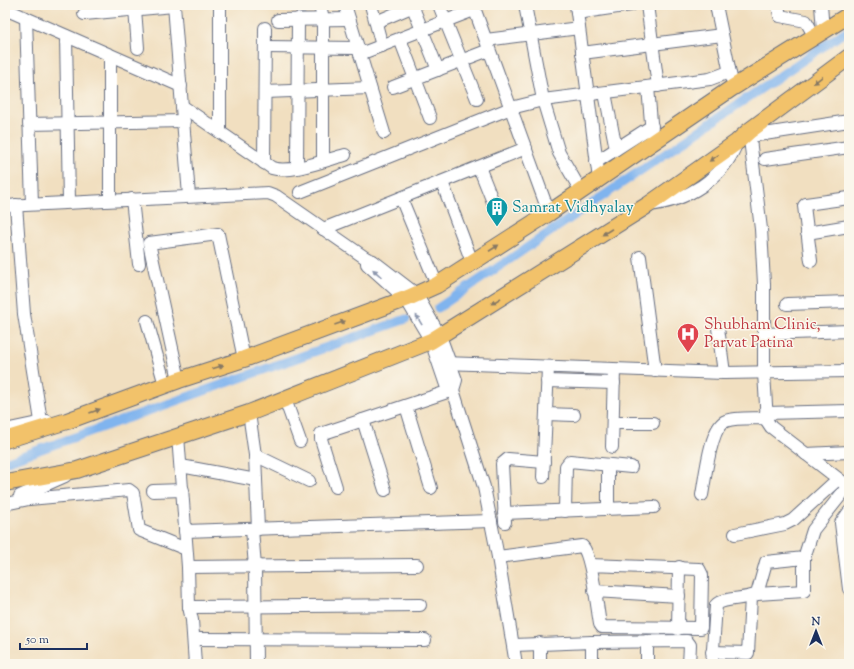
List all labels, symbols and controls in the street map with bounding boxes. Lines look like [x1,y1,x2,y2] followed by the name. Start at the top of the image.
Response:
[812,76,823,84] one-way arrow
[709,154,719,162] one-way arrow
[484,195,510,228] building icon: Samrat Vidhyalay
[512,197,634,220] place label: Samrat Vidhyalay
[601,228,613,235] one-way arrow
[488,245,500,252] one-way arrow
[372,268,382,277] one-way arrow
[490,297,502,304] one-way arrow
[415,314,422,326] one-way arrow
[704,314,821,355] place label: Shubham Clinic, Parvat Patina
[335,320,347,326] one-way arrow
[675,321,701,354] hospital icon: Shubham Clinic, Parvat Patina
[212,364,224,370] one-way arrow
[90,407,102,413] one-way arrow
[796,611,836,651] north arrow
[811,614,821,630] text: N
[20,625,87,651] scale bar
[25,631,49,649] text: 50 m

